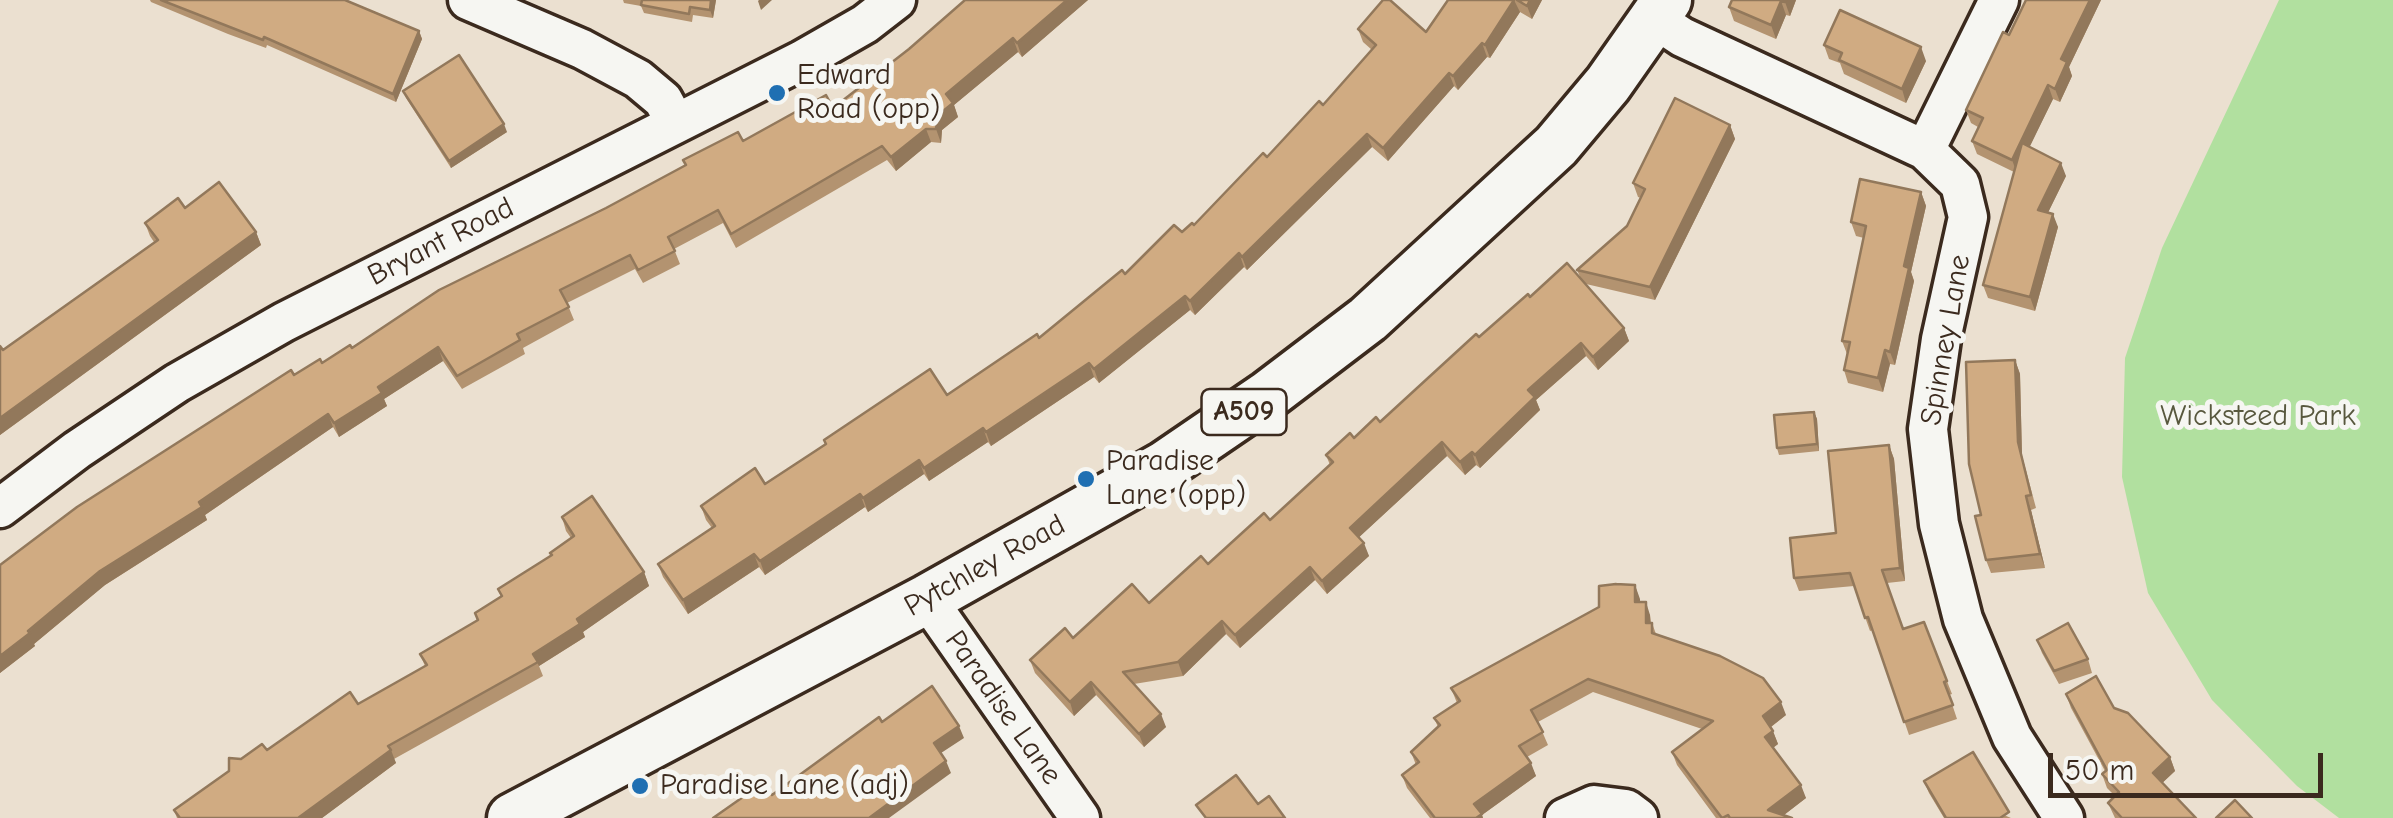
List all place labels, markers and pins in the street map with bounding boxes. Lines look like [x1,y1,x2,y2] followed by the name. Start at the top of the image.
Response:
[797,58,940,128] place label: Edward Road (opp)
[766,82,788,104] marker: Edward Road (opp)
[1106,444,1246,514] place label: Paradise Lane (opp)
[1075,468,1097,490] marker: Paradise Lane (opp)
[660,768,909,804] place label: Paradise Lane (adj)
[629,775,651,797] marker: Paradise Lane (adj)

